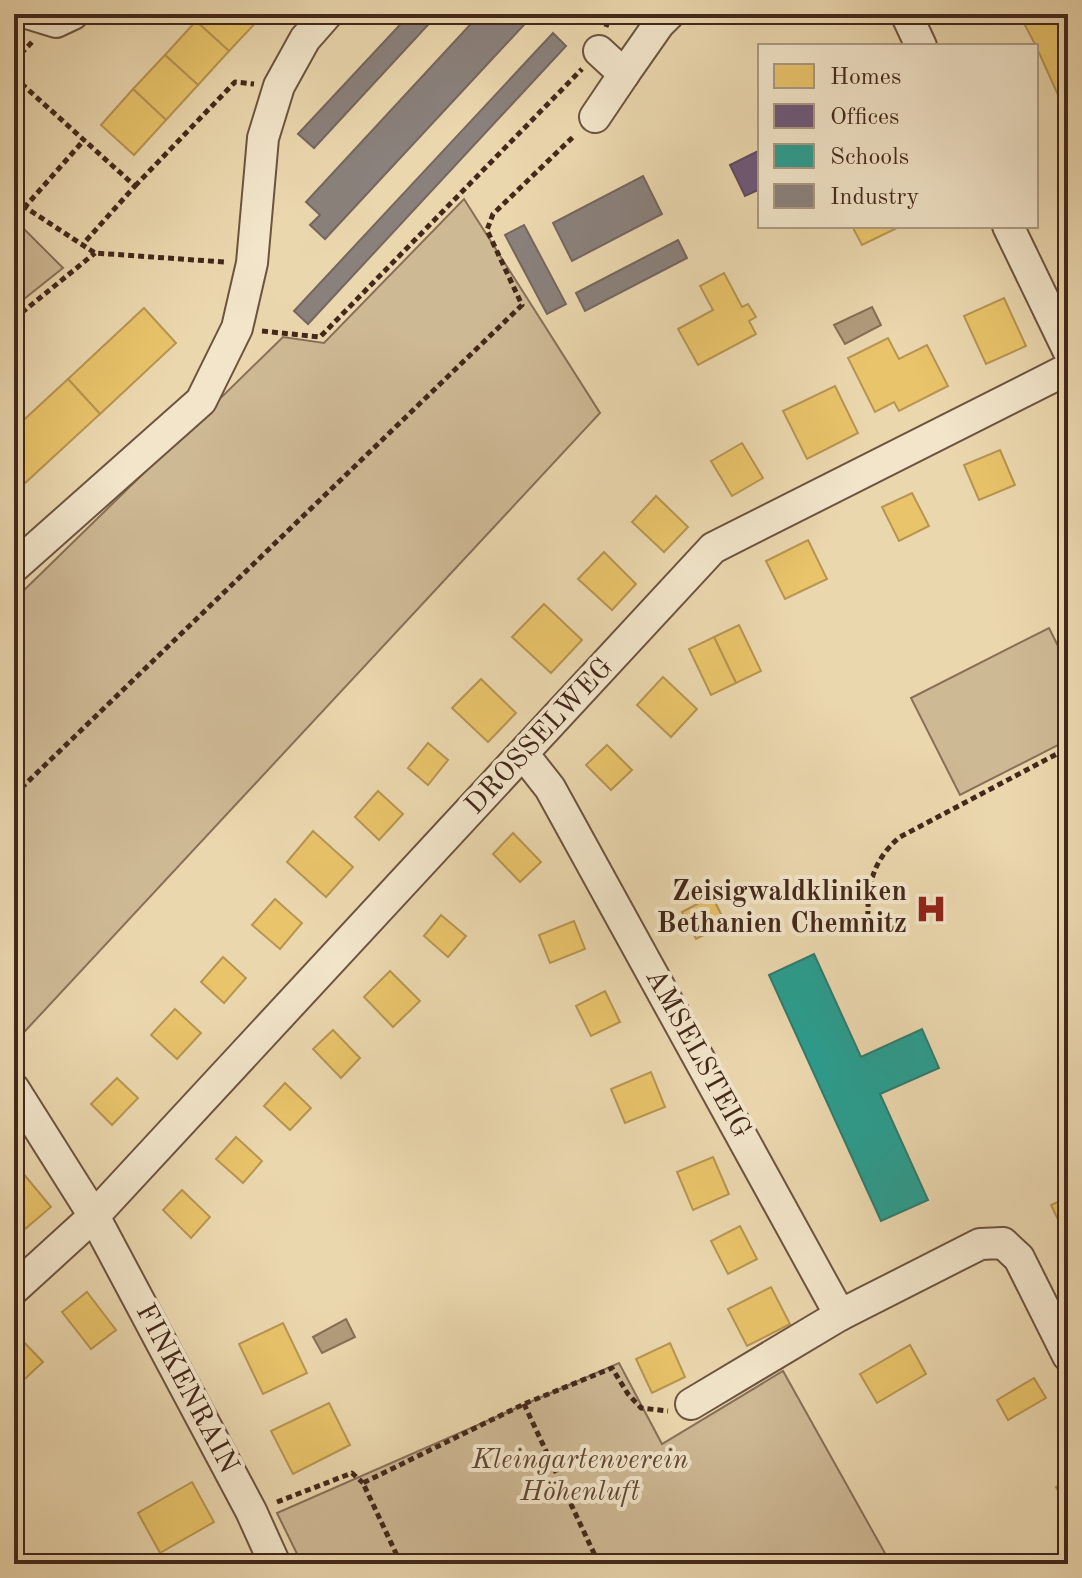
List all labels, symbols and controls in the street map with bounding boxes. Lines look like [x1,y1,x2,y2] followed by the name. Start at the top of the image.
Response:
[758,44,1038,228] legend
[830,66,901,90] text: Homes
[830,106,899,130] text: Offices
[830,146,909,170] text: Schools
[830,186,919,210] text: Industry
[461,654,619,820] street label: DROSSELWEG
[657,879,907,939] place label: Zeisigwaldkliniken Bethanien Chemnitz
[914,892,948,926] hospital icon: Zeisigwaldkliniken Bethanien Chemnitz
[639,965,755,1143] street label: AMSELSTEIG
[130,1300,242,1478] street label: FINKENRAIN
[471,1447,688,1507] park label: Kleingartenverein Höhenluft

